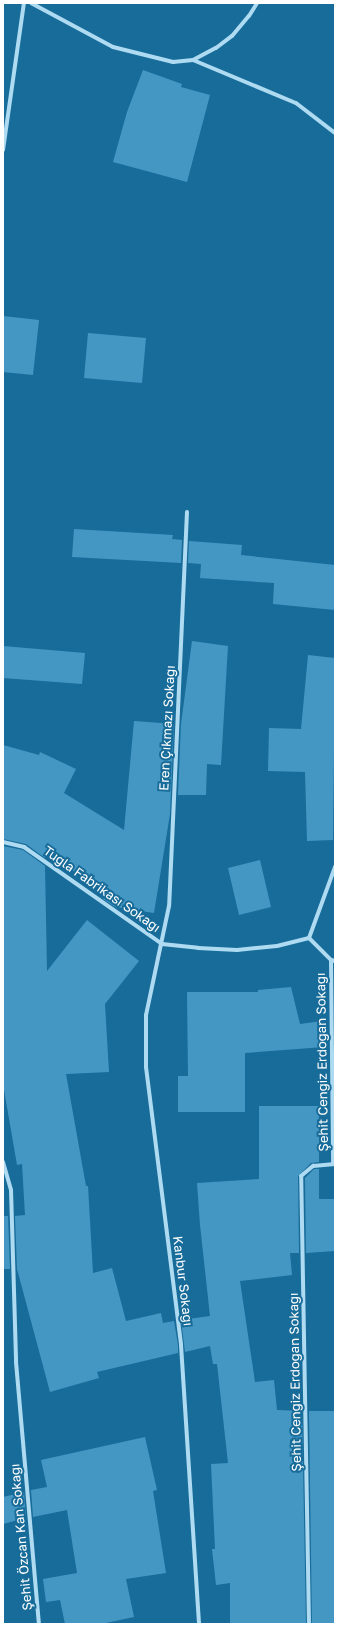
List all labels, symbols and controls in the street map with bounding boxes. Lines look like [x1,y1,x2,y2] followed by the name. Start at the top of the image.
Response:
[156,665,178,791] street label: Eren Çıkmazı Sokağı
[41,843,163,935] street label: Tuğla Fabrikası Sokağı
[313,972,331,1152] street label: Şehit Cengiz Erdoğan Sokağı
[170,1235,196,1327] street label: Kanbur Sokağı
[286,1292,304,1472] street label: Şehit Cengiz Erdoğan Sokağı
[7,1463,35,1611] street label: Şehit Özcan Kan Sokağı

